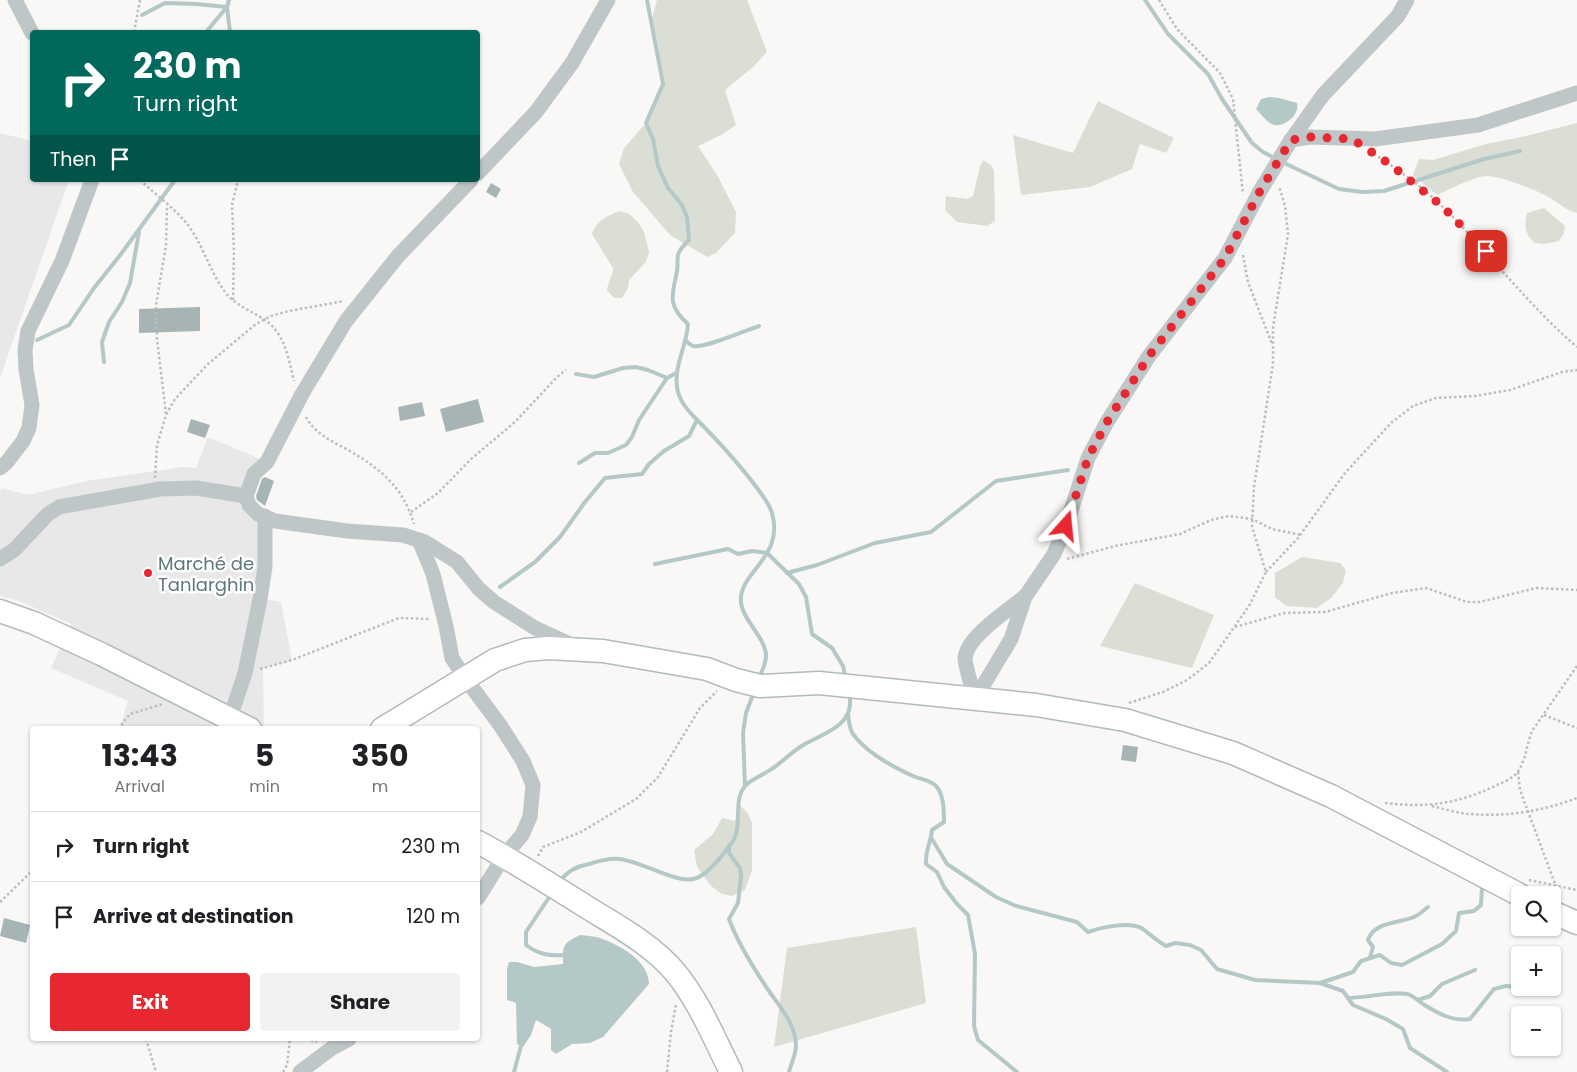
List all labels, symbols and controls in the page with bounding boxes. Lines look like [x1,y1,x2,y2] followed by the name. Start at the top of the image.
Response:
[133,41,241,90] text: 230 m
[50,50,115,115] icon: right
[133,88,238,119] text: Turn right
[106,145,134,173] icon: arrive
[50,146,96,173] text: Then
[1465,230,1507,272] pin
[1472,237,1500,265] icon: arrive
[1039,499,1091,551] position arrow
[158,551,254,597] place label: Marché de Tanlarghin
[142,567,154,579] marker: Marché de Tanlarghin
[101,734,178,777] text: 13:43
[255,734,274,777] text: 5
[351,734,409,777] text: 350
[114,775,165,798] text: Arrival
[249,775,280,798] text: min
[372,775,388,798] text: m
[50,833,78,861] icon: right
[93,833,189,860] text: Turn right
[401,833,460,860] text: 230 m
[1511,886,1561,1056] map controls
[1511,886,1561,936] button: search
[50,903,78,931] icon: arrive
[93,903,294,930] text: Arrive at destination
[406,903,460,930] text: 120 m
[1511,946,1561,996] button: +
[50,973,250,1031] button: Exit
[260,973,460,1031] button: Share
[1511,1006,1561,1056] button: −

